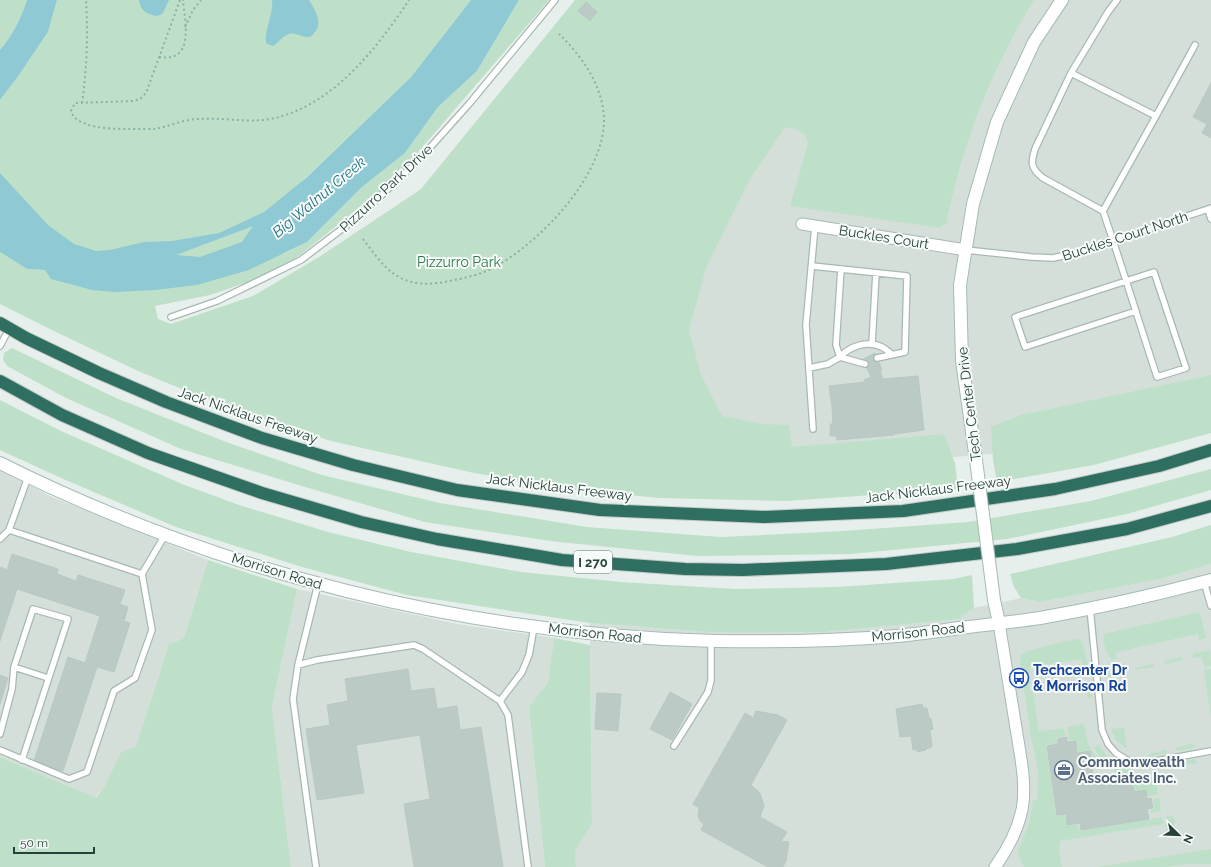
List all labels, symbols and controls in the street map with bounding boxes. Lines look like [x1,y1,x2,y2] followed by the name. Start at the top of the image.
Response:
[336,141,436,235] street label: Pizzurro Park Drive
[269,153,369,241] water label: Big Walnut Creek
[1060,208,1190,264] street label: Buckles Court North
[838,222,930,252] street label: Buckles Court
[417,254,502,270] park label: Pizzurro Park
[954,346,984,462] street label: Tech Center Drive
[176,384,320,447] street label: Jack Nicklaus Freeway
[485,470,633,504] street label: Jack Nicklaus Freeway
[864,472,1012,506] street label: Jack Nicklaus Freeway
[230,550,324,592] street label: Morrison Road
[574,551,612,573] road number: I 270
[871,619,965,645] street label: Morrison Road
[548,620,642,646] street label: Morrison Road
[1033,662,1128,694] place label: Techcenter Dr & Morrison Rd
[1008,667,1030,689] bus stop icon: Techcenter Dr & Morrison Rd
[1078,754,1185,786] place label: Commonwealth Associates Inc.
[1053,759,1075,781] office icon: Commonwealth Associates Inc.
[1159,815,1199,855] north arrow
[14,829,94,855] scale bar
[1180,832,1195,845] text: N
[20,836,48,850] text: 50 m

